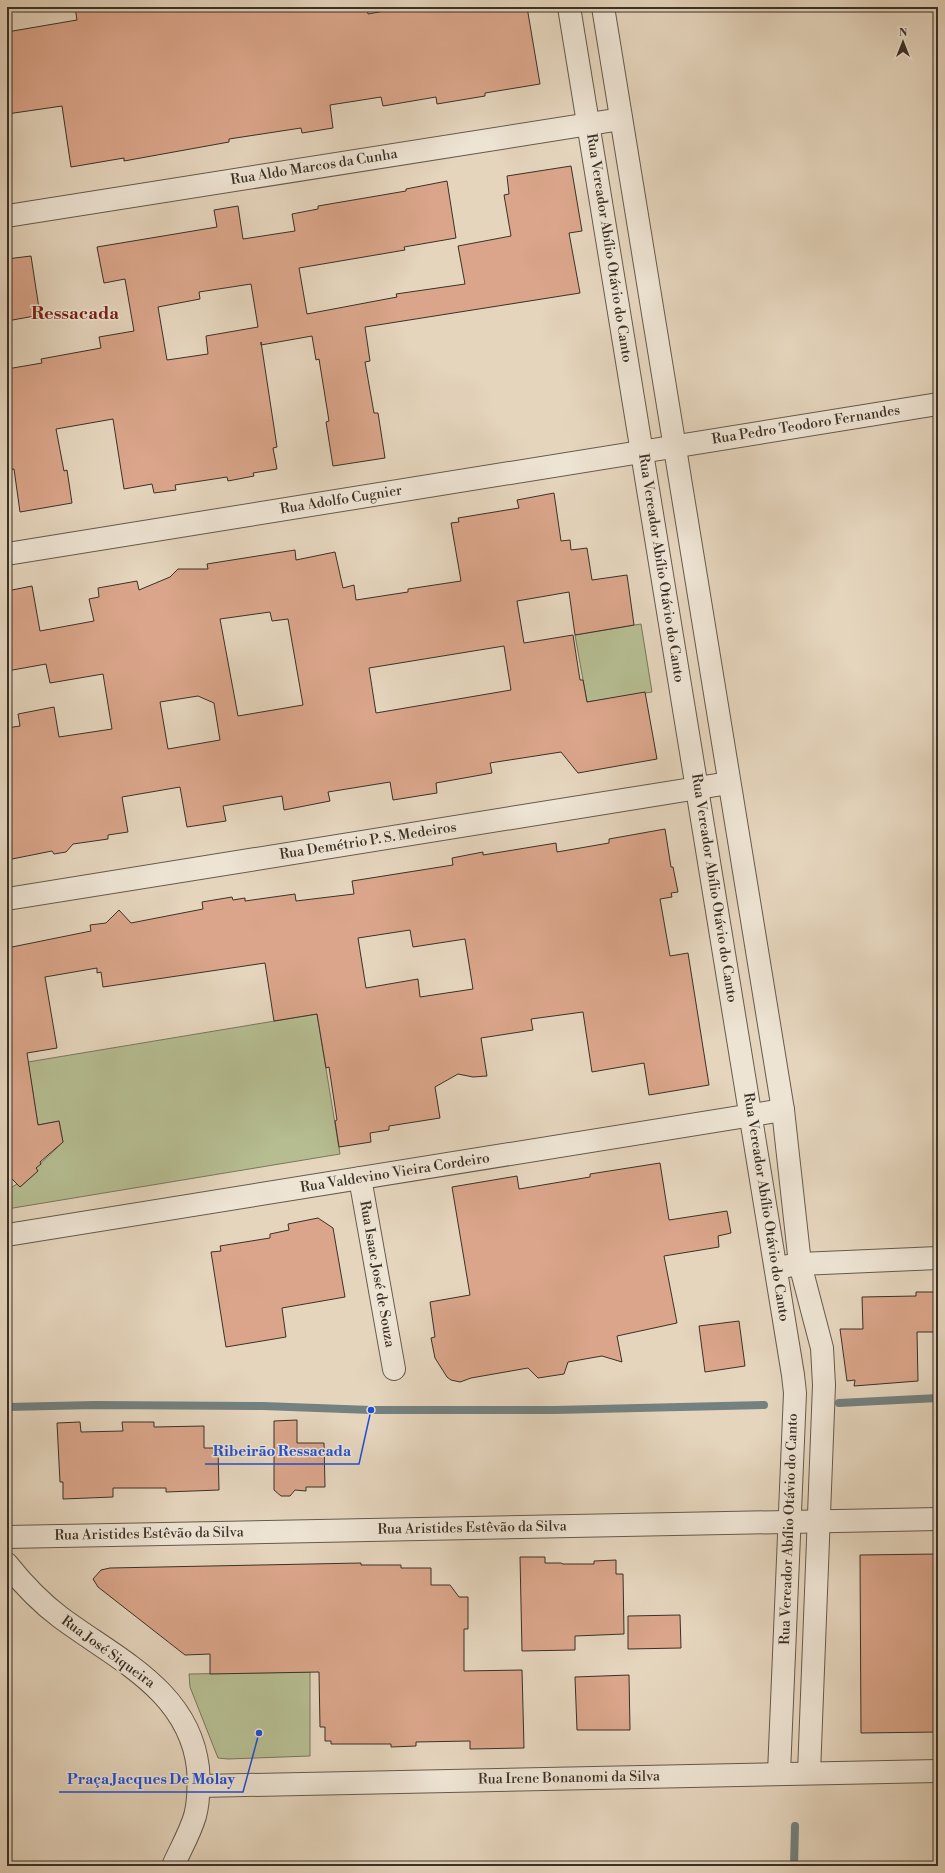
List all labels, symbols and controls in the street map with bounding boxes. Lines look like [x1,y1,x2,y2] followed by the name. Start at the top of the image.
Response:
[883,22,923,62] north arrow
[899,26,908,40] text: N
[582,132,636,364] street label: Rua Vereador Abílio Otávio do Canto
[229,145,400,189] street label: Rua Aldo Marcos da Cunha
[31,302,119,325] district label: Ressacada
[711,401,901,449] street label: Rua Pedro Teodoro Fernandes
[634,452,688,684] street label: Rua Vereador Abílio Otávio do Canto
[279,481,403,519] street label: Rua Adolfo Cugnier
[687,772,741,1004] street label: Rua Vereador Abílio Otávio do Canto
[278,818,458,864] street label: Rua Demétrio P. S. Medeiros
[739,1091,793,1323] street label: Rua Vereador Abílio Otávio do Canto
[299,1149,491,1197] street label: Rua Valdevino Vieira Cordeiro
[355,1199,399,1350] street label: Rua Isaac José de Souza
[776,1413,802,1645] street label: Rua Vereador Abílio Otávio do Canto
[205,1437,359,1464] callout: Ribeirão Ressacada
[213,1442,352,1461] text: Ribeirão Ressacada
[377,1517,568,1539] street label: Rua Aristides Estêvão da Silva
[54,1523,245,1545] street label: Rua Aristides Estêvão da Silva
[58,1612,159,1693] street label: Rua José Siqueira
[59,1765,243,1792] callout: Praça Jacques De Molay
[478,1767,661,1789] street label: Rua Irene Bonanomi da Silva
[67,1770,235,1789] text: Praça Jacques De Molay

